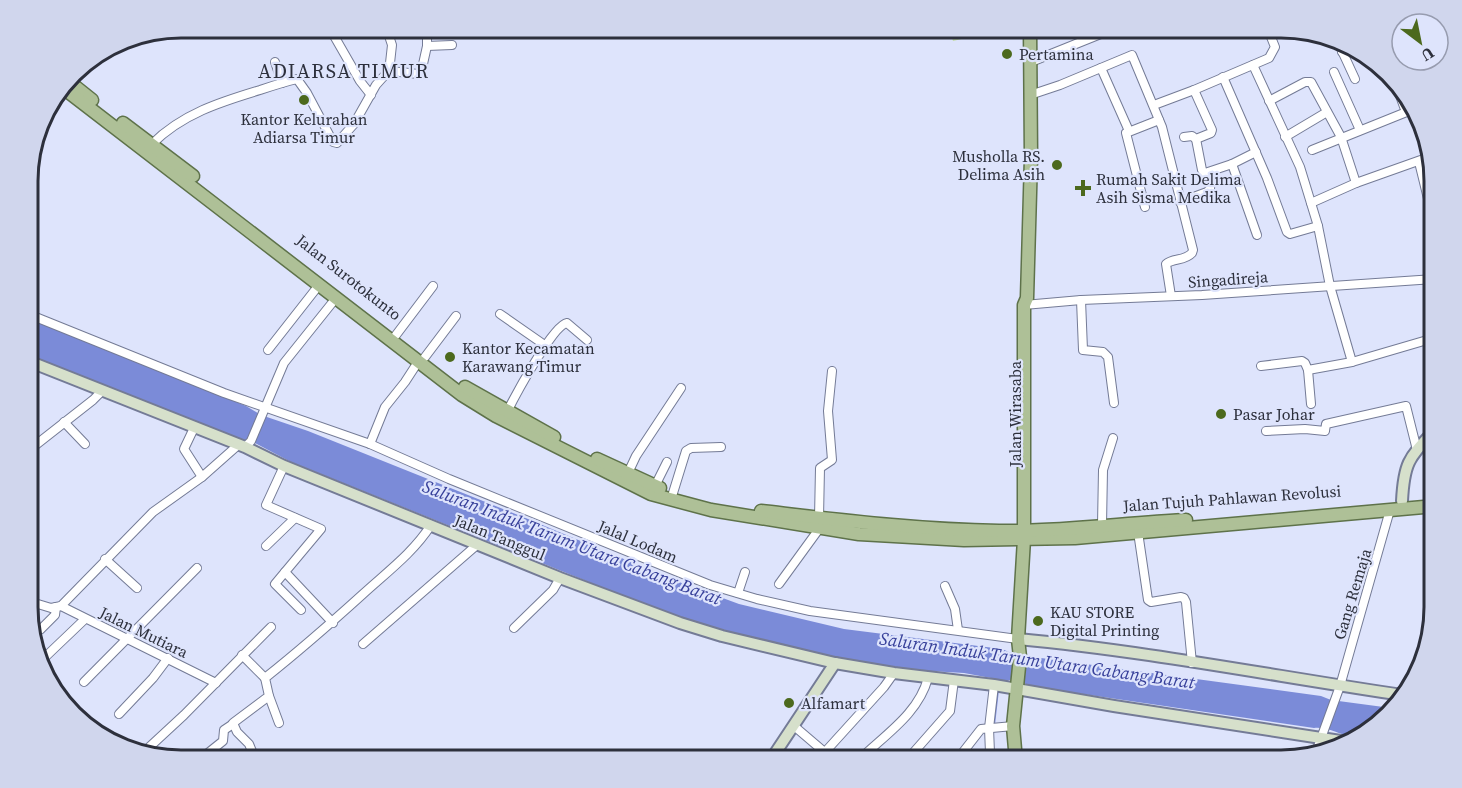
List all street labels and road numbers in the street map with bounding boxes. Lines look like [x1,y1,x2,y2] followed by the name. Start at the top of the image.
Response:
[291,228,406,325] street label: Jalan Surotokunto
[1187,265,1269,293] street label: Singadireja
[1004,360,1026,468] street label: Jalan Wirasaba
[1121,479,1342,517] street label: Jalan Tujuh Pahlawan Revolusi
[450,508,549,565] street label: Jalan Tanggul
[594,514,681,568] street label: Jalal Lodam
[1328,545,1377,642] street label: Gang Remaja
[95,601,193,663] street label: Jalan Mutiara

